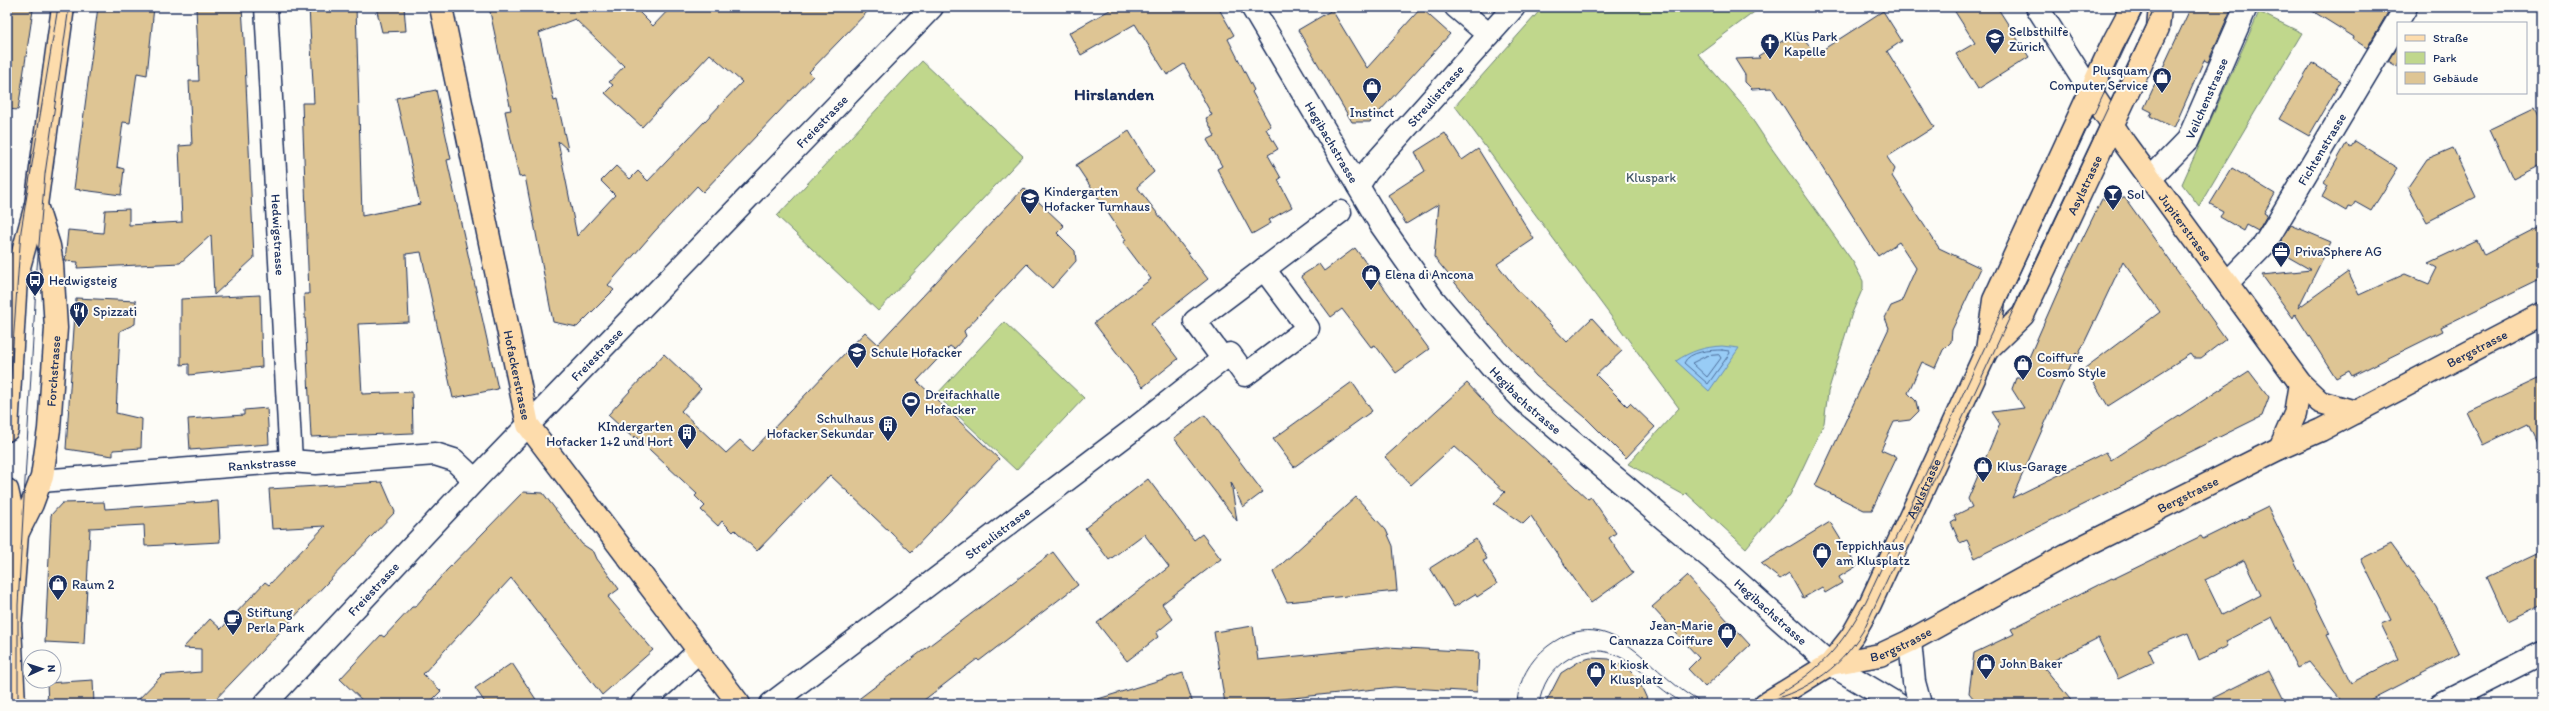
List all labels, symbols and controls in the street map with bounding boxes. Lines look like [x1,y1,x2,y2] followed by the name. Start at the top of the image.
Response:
[2397,22,2527,94] legend
[2009,24,2069,54] place label: Selbsthilfe Zürich
[1984,27,2006,55] school or university icon: Selbsthilfe Zürich
[1784,29,1838,59] place label: Klus Park Kapelle
[2433,31,2468,45] text: Straße
[1759,32,1781,60] church icon: Klus Park Kapelle
[2433,51,2457,65] text: Park
[2182,55,2231,141] street label: Veilchenstrasse
[1404,62,1467,130] street label: Streulistrasse
[2049,63,2148,93] place label: Plusquam Computer Service
[2151,66,2173,94] shop icon: Plusquam Computer Service
[2433,71,2478,85] text: Gebäude
[1361,76,1383,104] shop icon: Instinct
[1074,84,1154,104] district label: Hirslanden
[793,92,851,151] street label: Freiestrasse
[1302,99,1361,186] street label: Hegibachstrasse
[1350,105,1394,120] place label: Instinct
[2294,110,2349,188] street label: Fichtenstrasse
[2064,153,2105,217] street label: Asylstrasse
[1626,170,1676,185] park label: Kluspark
[2102,183,2124,211] bar icon: Sol
[1044,184,1150,214] place label: Kindergarten Hofacker Turnhaus
[1019,187,1041,215] school or university icon: Kindergarten Hofacker Turnhaus
[2127,187,2145,202] place label: Sol
[2156,190,2215,264] street label: Jupiterstrasse
[268,194,288,276] street label: Hedwigstrasse
[2270,240,2292,268] office icon: PrivaSphere AG
[2295,244,2382,259] place label: PrivaSphere AG
[1360,263,1382,291] shop icon: Elena di Ancona
[1385,267,1474,282] place label: Elena di Ancona
[24,269,46,297] bus stop icon: Hedwigsteig
[49,273,117,288] place label: Hedwigsteig
[68,300,90,328] restaurant icon: Spizzati
[93,304,137,319] place label: Spizzati
[568,325,626,384] street label: Freiestrasse
[2444,327,2510,371] street label: Bergstrasse
[500,329,534,422] street label: Hofackerstrasse
[44,335,63,407] street label: Forchstrasse
[846,341,868,369] school or university icon: Schule Hofacker
[871,345,963,360] place label: Schule Hofacker
[2037,350,2106,380] place label: Coiffure Cosmo Style
[2012,353,2034,381] shop icon: Coiffure Cosmo Style
[1486,363,1564,437] street label: Hegibachstrasse
[925,387,1000,417] place label: Dreifachhalle Hofacker
[900,390,922,418] sports icon: Dreifachhalle Hofacker
[767,411,874,441] place label: Schulhaus Hofacker Sekundar
[877,414,899,442] building icon: Schulhaus Hofacker Sekundar
[546,419,674,449] place label: KIndergarten Hofacker 1+2 und Hort
[676,422,698,450] building icon: KIndergarten Hofacker 1+2 und Hort
[228,454,297,474] street label: Rankstrasse
[1972,455,1994,483] shop icon: Klus-Garage
[1903,456,1944,521] street label: Asylstrasse
[1997,459,2067,474] place label: Klus-Garage
[2155,473,2221,516] street label: Bergstrasse
[962,503,1033,562] street label: Streulistrasse
[1836,538,1910,568] place label: Teppichhaus am Klusplatz
[1811,541,1833,569] shop icon: Teppichhaus am Klusplatz
[345,559,402,619] street label: Freiestrasse
[47,573,69,601] shop icon: Raum 2
[1731,576,1810,648] street label: Hegibachstrasse
[72,577,115,592] place label: Raum 2
[247,605,305,635] place label: Stiftung Perla Park
[222,608,244,636] cafe icon: Stiftung Perla Park
[1609,618,1713,648] place label: Jean-Marie Cannazza Coiffure
[1716,621,1738,649] shop icon: Jean-Marie Cannazza Coiffure
[1869,624,1934,665] street label: Bergstrasse
[22,649,62,689] north arrow
[1975,652,1997,680] shop icon: John Baker
[2000,656,2063,671] place label: John Baker
[1610,657,1663,687] place label: k kiosk Klusplatz
[1585,660,1607,688] shop icon: k kiosk Klusplatz
[45,664,58,673] text: N

